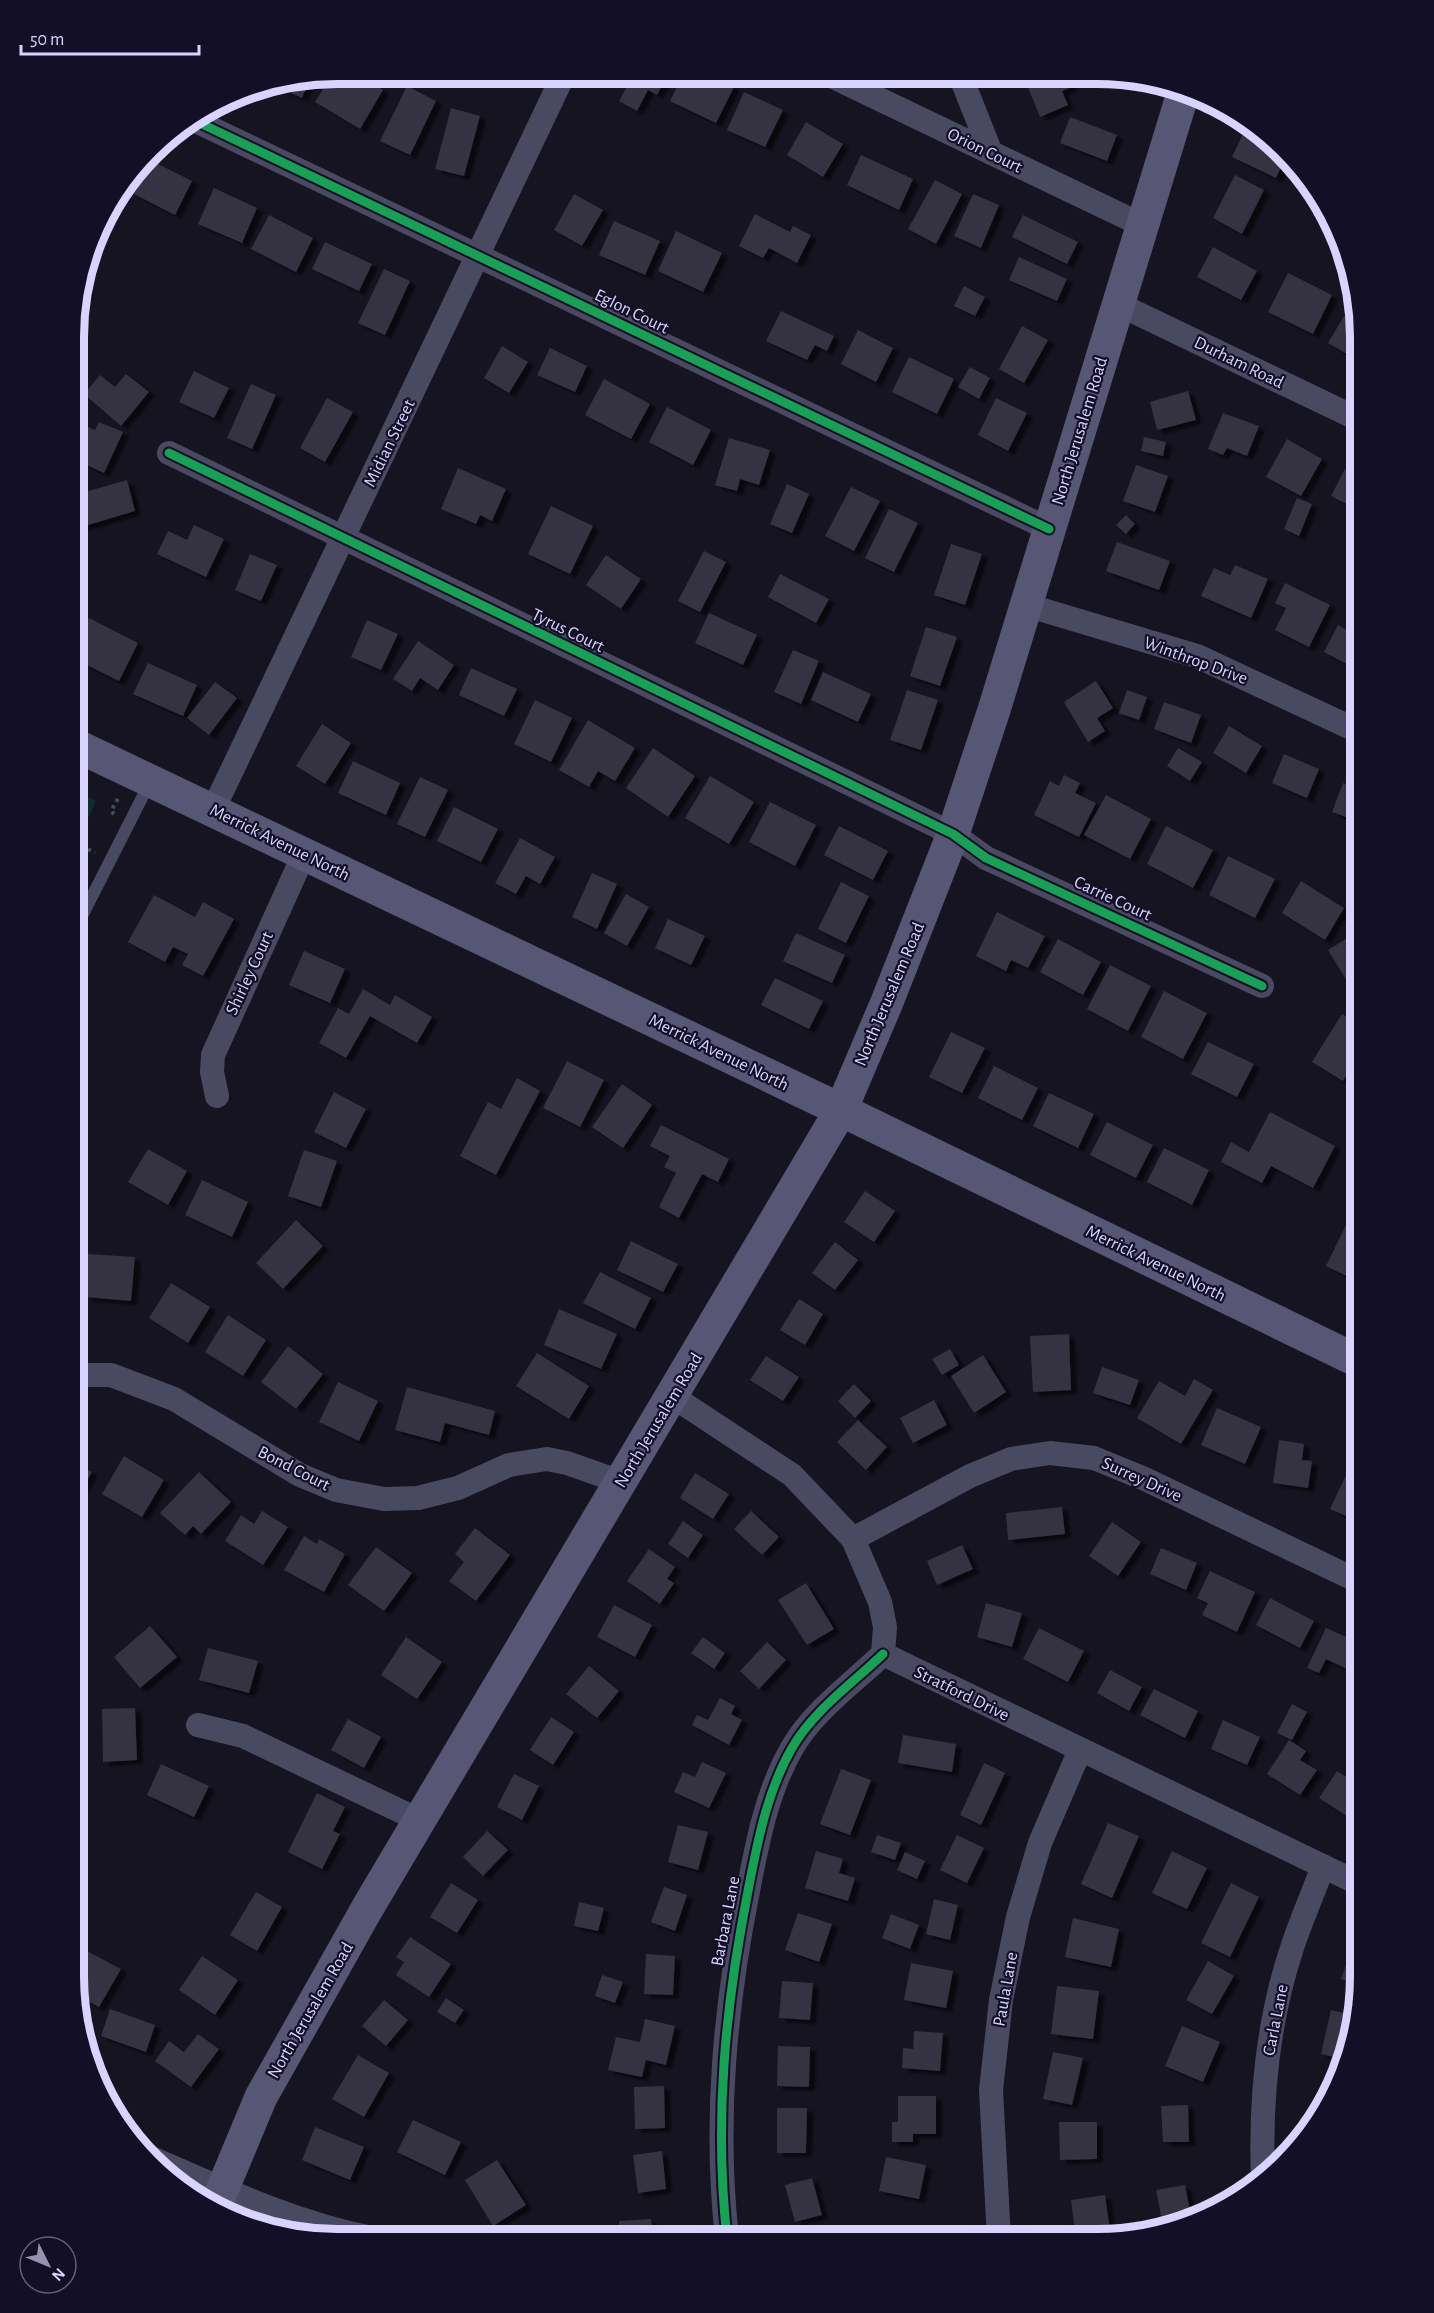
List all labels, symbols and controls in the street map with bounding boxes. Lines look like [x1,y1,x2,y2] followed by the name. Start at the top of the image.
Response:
[21,18,200,56] scale bar
[30,31,64,49] text: 50 m
[944,125,1025,177] street label: Orion Court
[591,286,672,338] street label: Eglon Court
[1191,334,1286,392] street label: Durham Road
[1049,355,1111,508] street label: North Jerusalem Road
[361,397,419,490] street label: Midian Street
[528,606,607,656] street label: Tyrus Court
[1141,634,1250,688] street label: Winthrop Drive
[207,801,352,885] street label: Merrick Avenue North
[1071,873,1154,925] street label: Carrie Court
[852,920,928,1069] street label: North Jerusalem Road
[223,929,277,1018] street label: Shirley Court
[646,1011,791,1095] street label: Merrick Avenue North
[1083,1222,1228,1306] street label: Merrick Avenue North
[612,1350,706,1491] street label: North Jerusalem Road
[255,1443,333,1495] street label: Bond Court
[1099,1454,1184,1506] street label: Surrey Drive
[911,1663,1012,1725] street label: Stratford Drive
[708,1875,744,1968] street label: Barbara Lane
[265,1939,357,2082] street label: North Jerusalem Road
[991,1951,1021,2028] street label: Paula Lane
[1260,1983,1292,2057] street label: Carla Lane
[18,2235,78,2295] north arrow
[49,2265,68,2284] text: N

